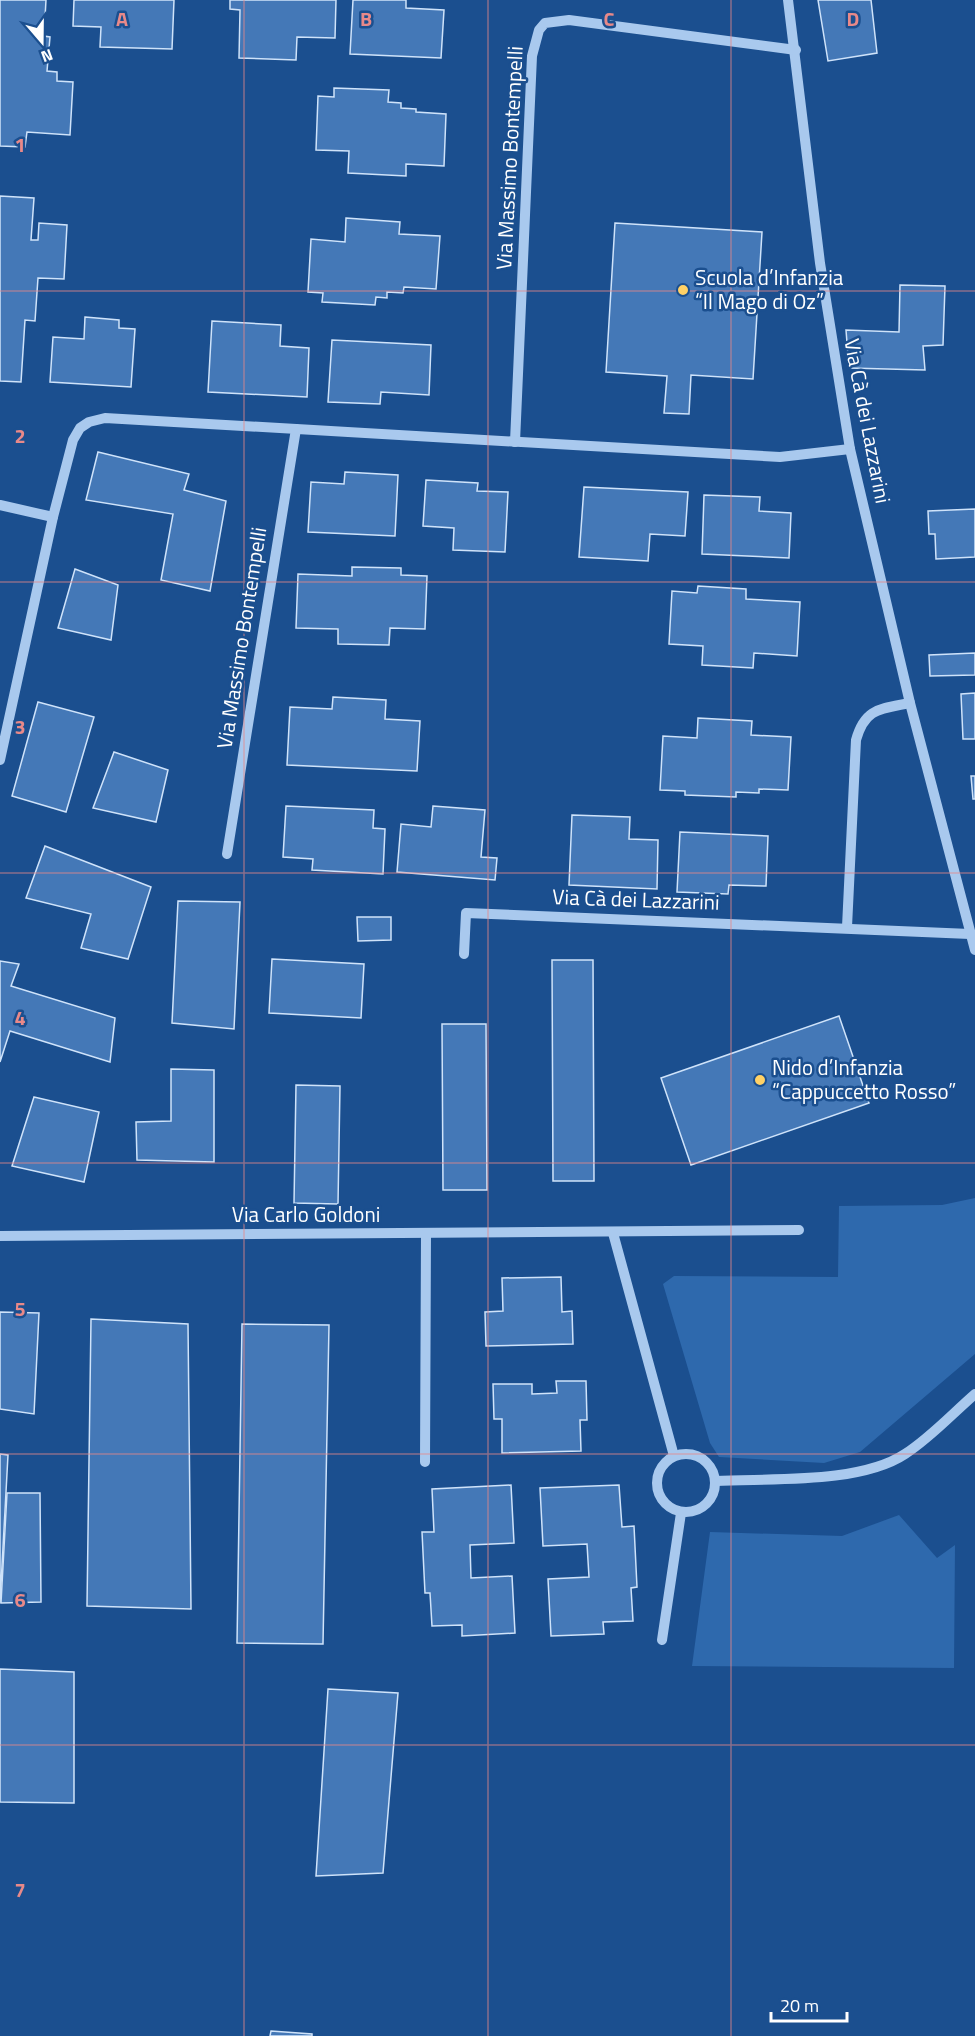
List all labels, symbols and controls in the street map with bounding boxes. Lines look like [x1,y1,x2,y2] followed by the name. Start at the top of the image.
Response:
[116,3,128,34] text: A
[360,3,372,34] text: B
[604,3,615,34] text: C
[847,3,859,34] text: D
[12,12,72,72] north arrow
[38,43,56,69] text: N
[487,45,531,271] street label: Via Massimo Bontempelli
[14,129,26,160] text: 1
[695,261,844,317] place label: Scuola d’Infanzia “Il Mago di Oz”
[676,283,690,297] marker: Scuola d’Infanzia “Il Mago di Oz”
[836,336,900,506] street label: Via Cà dei Lazzarini
[14,420,26,451] text: 2
[208,525,274,751] street label: Via Massimo Bontempelli
[14,711,26,742] text: 3
[552,880,720,918] street label: Via Cà dei Lazzarini
[14,1002,26,1033] text: 4
[772,1051,956,1107] place label: Nido d’Infanzia “Cappuccetto Rosso”
[753,1073,767,1087] marker: Nido d’Infanzia “Cappuccetto Rosso”
[232,1198,380,1230] street label: Via Carlo Goldoni
[14,1293,26,1324] text: 5
[14,1584,26,1615] text: 6
[14,1874,26,1905] text: 7
[771,1985,848,2023] scale bar
[780,1992,819,2019] text: 20 m

